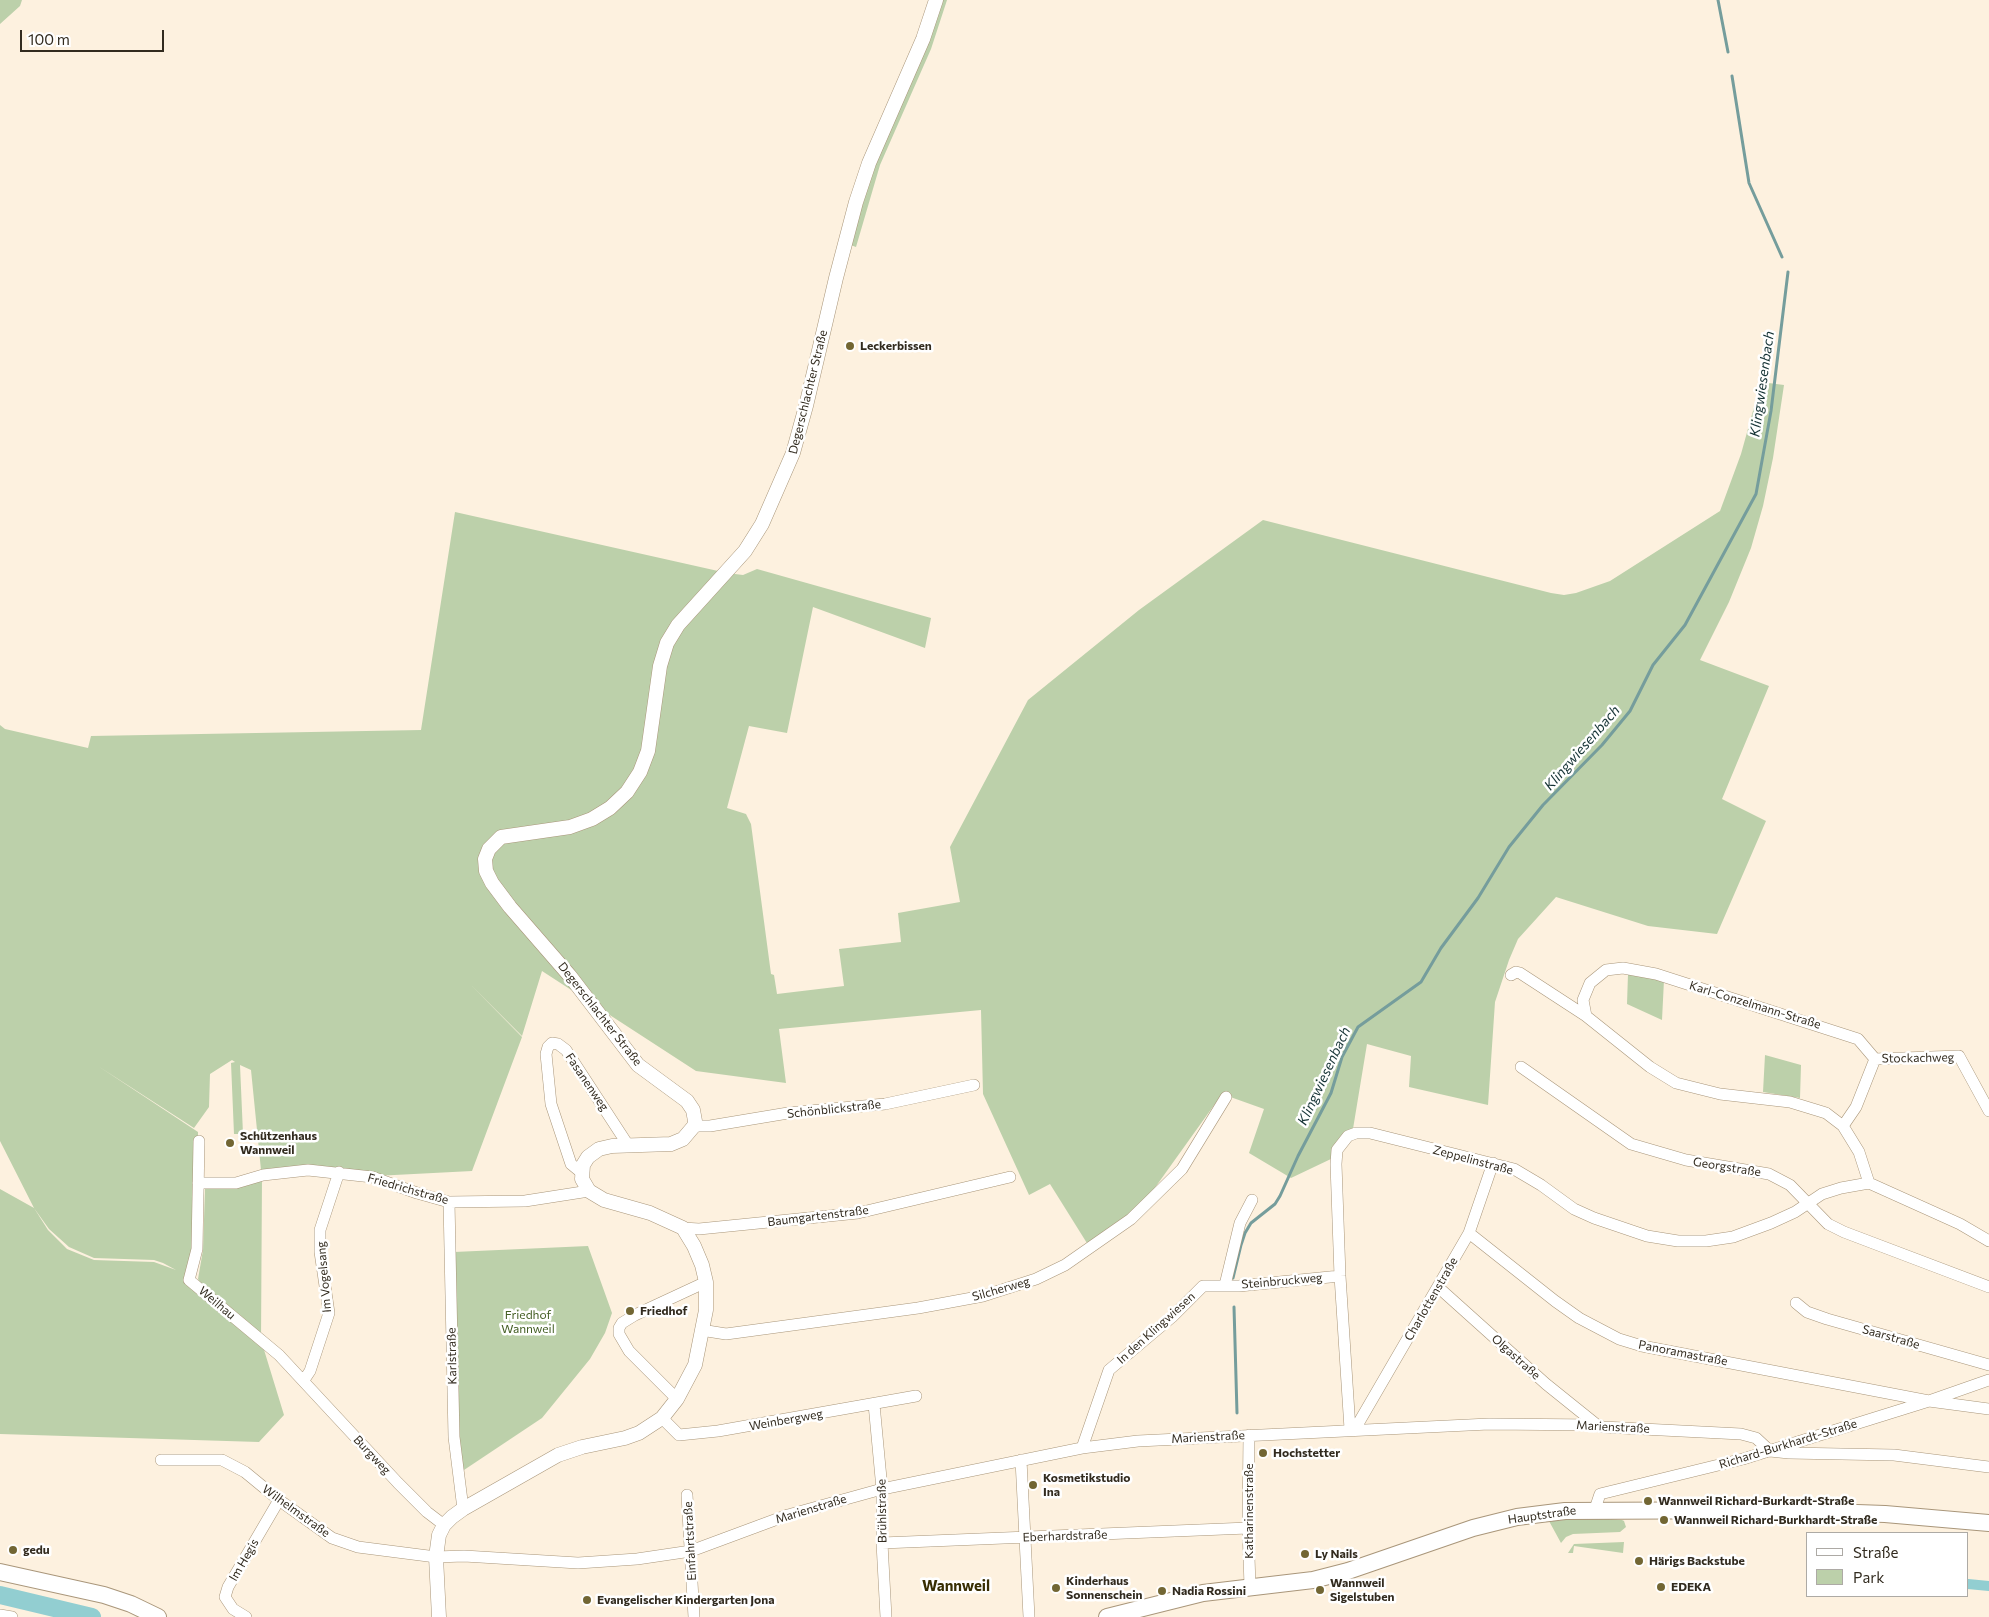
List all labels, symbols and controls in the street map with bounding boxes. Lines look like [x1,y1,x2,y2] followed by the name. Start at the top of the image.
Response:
[22,20,166,52] scale bar
[28,30,70,48] text: 100 m
[786,328,830,456] street label: Degerschlachter Straße
[1746,330,1778,438] water label: Klingwiesenbach
[860,339,932,353] place label: Leckerbissen
[844,340,856,352] marker: Leckerbissen
[1541,702,1623,794] water label: Klingwiesenbach
[555,959,645,1069] street label: Degerschlachter Straße
[1687,978,1823,1032] street label: Karl-Conzelmann-Straße
[1294,1024,1354,1128] water label: Klingwiesenbach
[562,1050,612,1114] street label: Fasanenweg
[1882,1050,1954,1066] street label: Stockachweg
[786,1097,882,1121] street label: Schönblickstraße
[240,1129,317,1157] place label: Schützenhaus Wannweil
[224,1137,236,1149] marker: Schützenhaus Wannweil
[1431,1142,1515,1178] street label: Zeppelinstraße
[1692,1155,1762,1179] street label: Georgstraße
[366,1171,450,1207] street label: Friedrichstraße
[767,1203,869,1229] street label: Baumgartenstraße
[314,1241,334,1313] street label: Im Vogelsang
[1401,1255,1461,1343] street label: Charlottenstraße
[1241,1270,1323,1292] street label: Steinbruckweg
[970,1274,1032,1304] street label: Silcherweg
[196,1283,238,1323] street label: Weilhau
[1114,1289,1198,1367] street label: In den Klingwiesen
[640,1304,687,1318] place label: Friedhof
[624,1305,636,1317] marker: Friedhof
[501,1308,555,1336] park label: Friedhof Wannweil
[1861,1322,1921,1352] street label: Saarstraße
[444,1327,460,1385] street label: Karlstraße
[1489,1331,1543,1383] street label: Olgastraße
[1637,1337,1729,1369] street label: Panoramastraße
[748,1406,824,1434] street label: Weinbergweg
[1717,1416,1859,1472] street label: Richard-Burkhardt-Straße
[1576,1418,1650,1436] street label: Marienstraße
[1171,1428,1245,1446] street label: Marienstraße
[350,1433,394,1477] street label: Burgweg
[1273,1446,1340,1460] place label: Hochstetter
[1257,1447,1269,1459] marker: Hochstetter
[1242,1463,1256,1559] street label: Katharinenstraße
[1043,1471,1131,1499] place label: Kosmetikstudio Ina
[874,1479,890,1543] street label: Brühlstraße
[1027,1479,1039,1491] marker: Kosmetikstudio Ina
[259,1482,333,1540] street label: Wilhelmstraße
[774,1491,848,1527] street label: Marienstraße
[1658,1494,1854,1508] place label: Wannweil Richard-Burkardt-Straße
[1642,1495,1654,1507] marker: Wannweil Richard-Burkardt-Straße
[681,1501,699,1581] street label: Einfahrtstraße
[1507,1503,1577,1527] street label: Hauptstraße
[1674,1513,1877,1527] place label: Wannweil Richard-Burkhardt-Straße
[1658,1514,1670,1526] marker: Wannweil Richard-Burkhardt-Straße
[1022,1527,1108,1545] street label: Eberhardstraße
[1806,1532,1969,1597] legend
[226,1536,262,1584] street label: Im Hegis
[23,1543,50,1557] place label: gedu
[1853,1543,1899,1561] text: Straße
[7,1544,19,1556] marker: gedu
[1315,1547,1358,1561] place label: Ly Nails
[1299,1548,1311,1560] marker: Ly Nails
[1649,1554,1745,1568] place label: Härigs Backstube
[1633,1555,1645,1567] marker: Härigs Backstube
[1853,1568,1884,1586] text: Park
[1066,1574,1142,1602] place label: Kinderhaus Sonnenschein
[1330,1576,1394,1604] place label: Wannweil Sigelstuben
[922,1577,990,1595] district label: Wannweil
[1671,1580,1711,1594] place label: EDEKA
[1655,1581,1667,1593] marker: EDEKA
[1050,1582,1062,1594] marker: Kinderhaus Sonnenschein
[1172,1584,1246,1598] place label: Nadia Rossini
[1314,1584,1326,1596] marker: Wannweil Sigelstuben
[1156,1585,1168,1597] marker: Nadia Rossini
[597,1593,774,1607] place label: Evangelischer Kindergarten Jona
[581,1594,593,1606] marker: Evangelischer Kindergarten Jona

